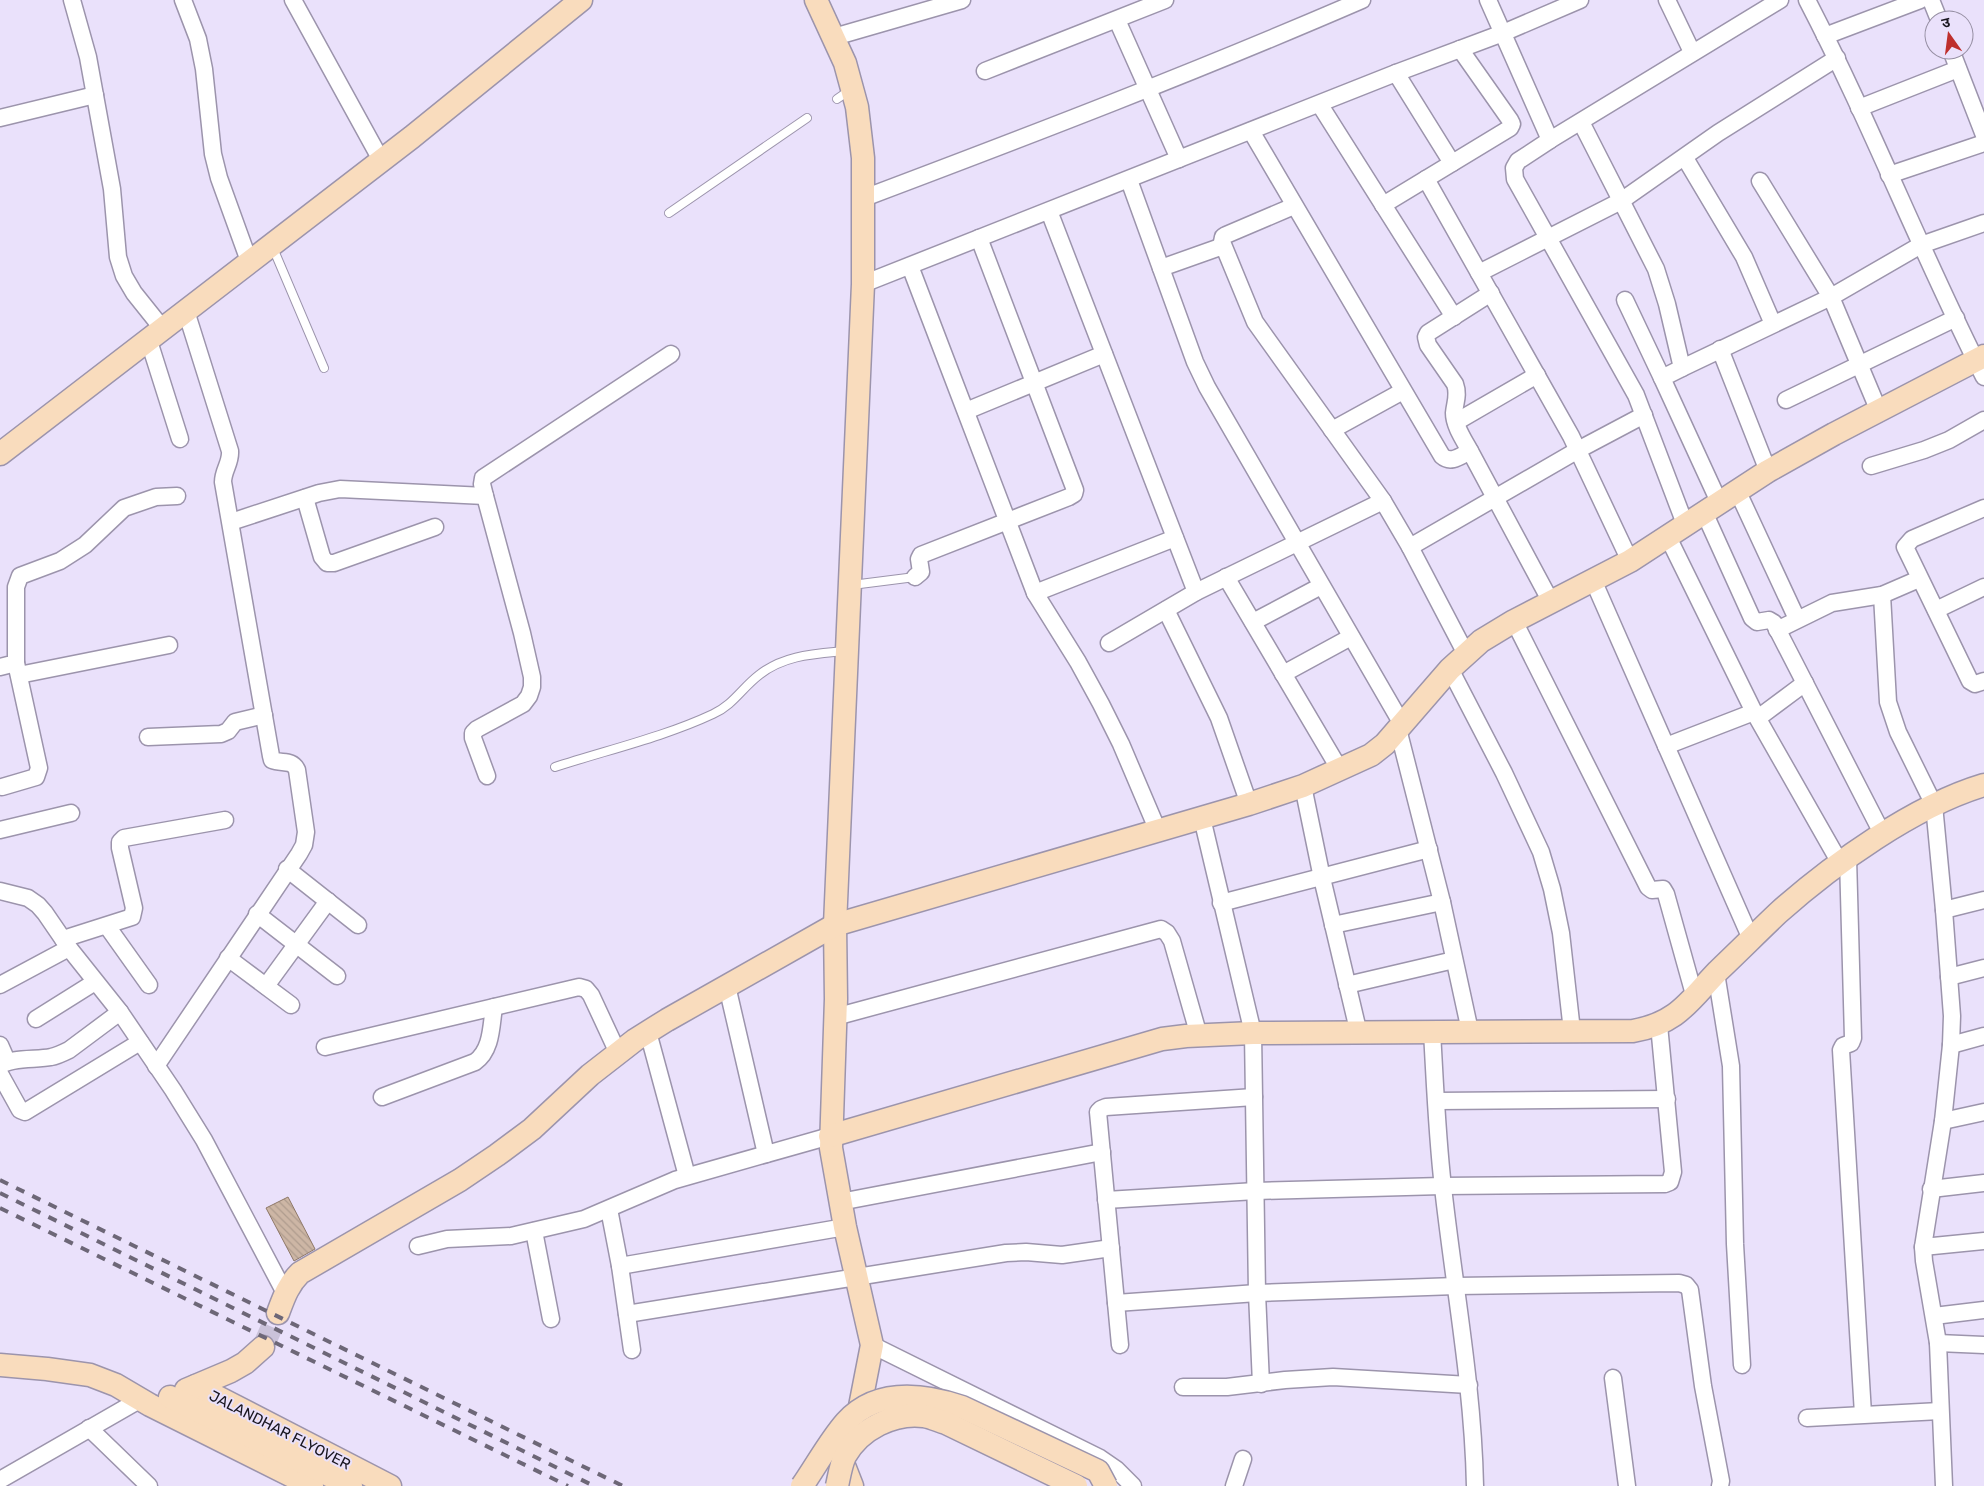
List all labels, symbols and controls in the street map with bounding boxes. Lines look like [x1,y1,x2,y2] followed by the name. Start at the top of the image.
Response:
[1924,10,1974,60] north arrow
[1940,13,1953,32] text: उ
[206,1386,354,1474] street label: JALANDHAR FLYOVER

